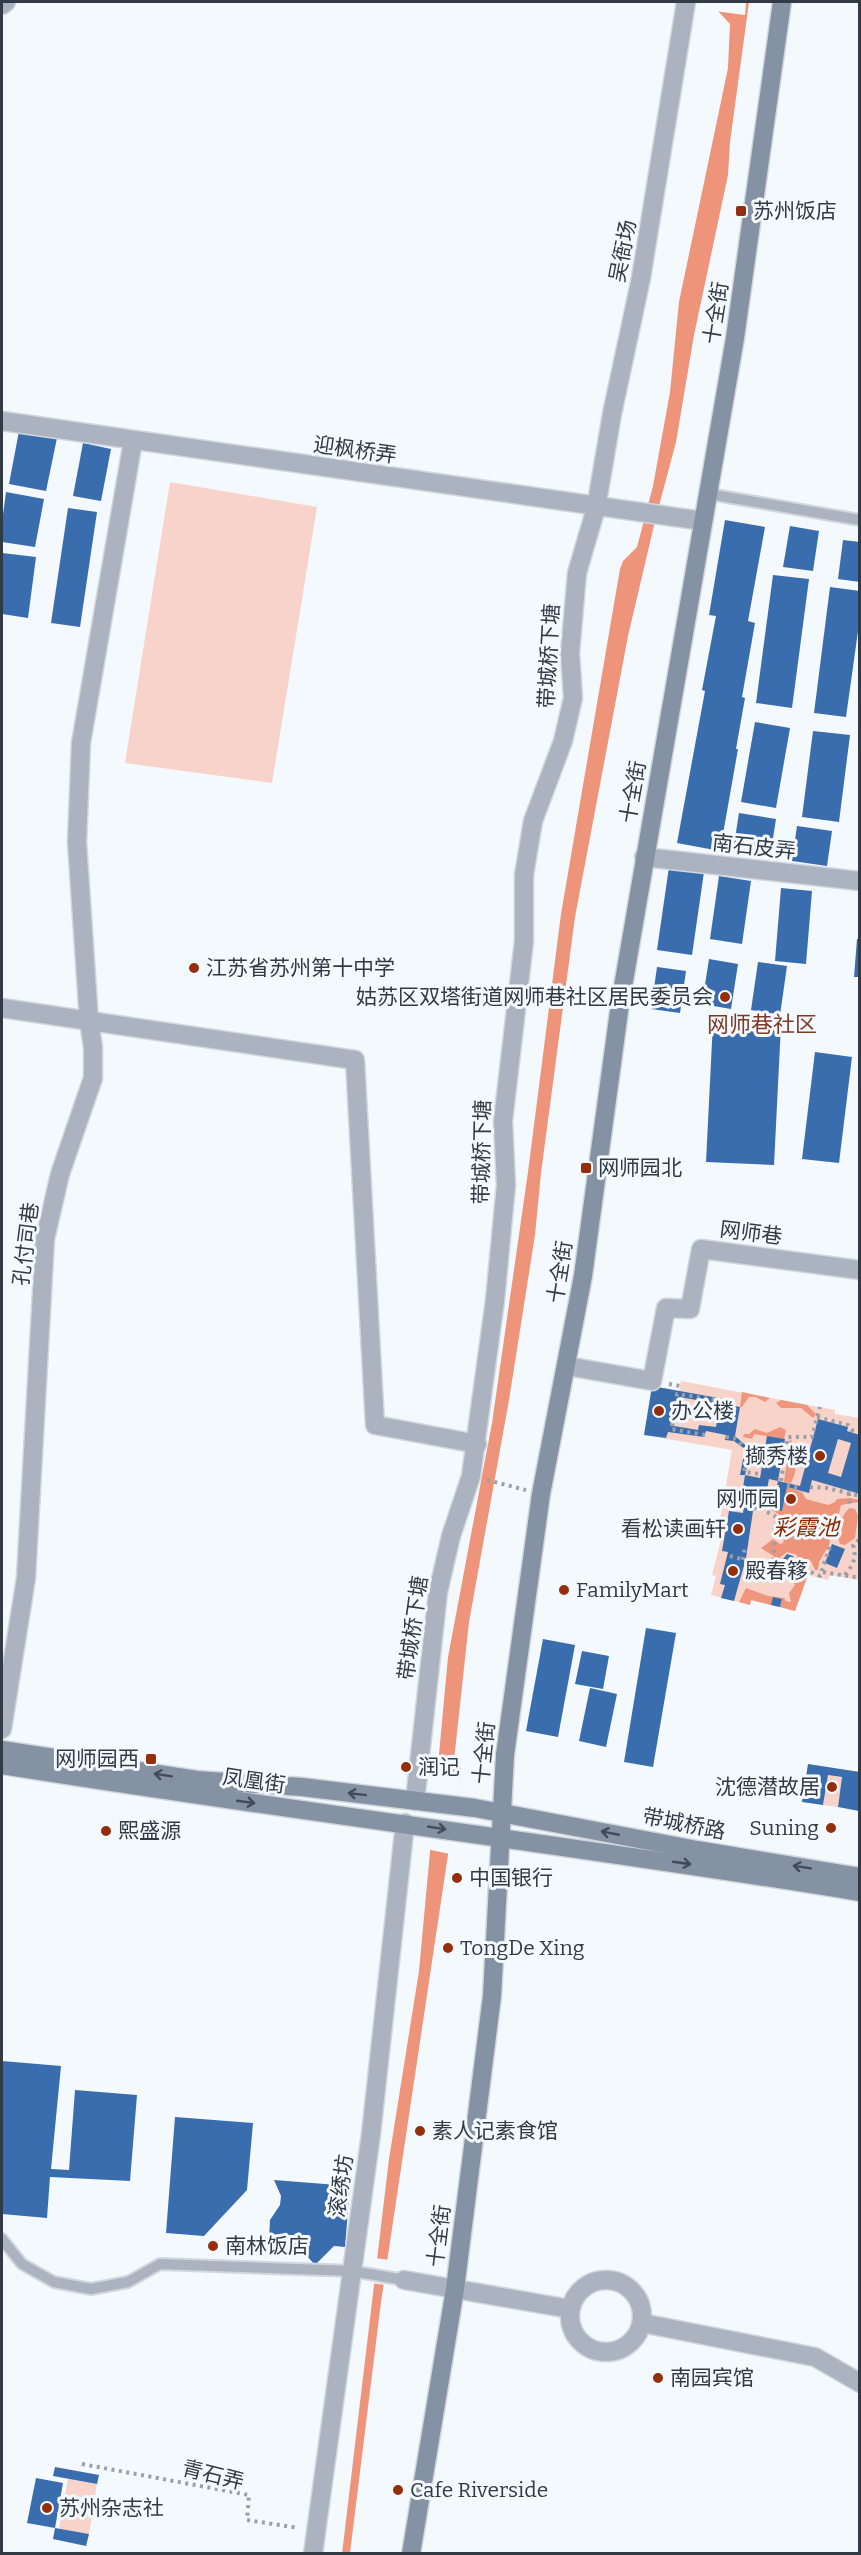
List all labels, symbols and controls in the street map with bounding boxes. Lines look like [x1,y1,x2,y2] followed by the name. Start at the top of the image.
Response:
[753,198,837,224] place label: 苏州饭店
[734,204,748,218] marker: 苏州饭店
[604,218,642,284] street label: 吴衙场
[698,280,734,346] street label: 十全街
[312,431,398,469] street label: 迎枫桥弄
[533,603,565,709] street label: 带城桥下塘
[615,759,651,825] street label: 十全街
[711,830,797,864] street label: 南石皮弄
[206,955,395,981] place label: 江苏省苏州第十中学
[187,961,201,975] marker: 江苏省苏州第十中学
[356,984,713,1010] place label: 姑苏区双塔街道网师巷社区居民委员会
[718,990,732,1004] marker: 姑苏区双塔街道网师巷社区居民委员会
[707,1011,817,1038] district label: 网师巷社区
[468,1099,496,1205] street label: 带城桥下塘
[598,1155,682,1181] place label: 网师园北
[579,1161,593,1175] marker: 网师园北
[8,1201,44,1287] street label: 孔付司巷
[718,1216,784,1250] street label: 网师巷
[542,1239,578,1305] street label: 十全街
[671,1398,734,1424] place label: 办公楼
[652,1404,666,1418] marker: 办公楼
[745,1443,808,1469] place label: 撷秀楼
[813,1449,827,1463] marker: 撷秀楼
[716,1486,779,1512] place label: 网师园
[784,1492,798,1506] marker: 网师园
[773,1514,841,1541] water label: 彩霞池
[621,1516,726,1542] place label: 看松读画轩
[731,1522,745,1536] marker: 看松读画轩
[745,1558,808,1584] place label: 殿春簃
[726,1564,740,1578] marker: 殿春簃
[393,1574,433,1682] street label: 带城桥下塘
[576,1577,689,1603] place label: FamilyMart
[557,1583,571,1597] marker: FamilyMart
[468,1720,500,1786] street label: 十全街
[55,1746,139,1772] place label: 网师园西
[144,1752,158,1766] marker: 网师园西
[418,1754,460,1780] place label: 润记
[399,1760,413,1774] marker: 润记
[221,1764,287,1798] street label: 凤凰街
[153,1770,173,1781] one-way arrow
[715,1774,820,1800] place label: 沈德潜故居
[825,1780,839,1794] marker: 沈德潜故居
[347,1788,367,1799] one-way arrow
[236,1797,256,1808] one-way arrow
[640,1803,728,1845] street label: 带城桥路
[749,1815,819,1841] place label: Suning
[118,1818,181,1844] place label: 熙盛源
[824,1821,838,1835] marker: Suning
[427,1823,447,1834] one-way arrow
[99,1824,113,1838] marker: 熙盛源
[601,1827,620,1838] one-way arrow
[672,1857,692,1868] one-way arrow
[792,1862,812,1873] one-way arrow
[469,1865,553,1891] place label: 中国银行
[450,1871,464,1885] marker: 中国银行
[460,1935,585,1961] place label: TongDe Xing
[441,1941,455,1955] marker: TongDe Xing
[432,2118,558,2144] place label: 素人记素食馆
[413,2124,427,2138] marker: 素人记素食馆
[324,2153,358,2219] street label: 滚绣坊
[422,2203,456,2269] street label: 十全街
[225,2233,309,2259] place label: 南林饭店
[206,2239,220,2253] marker: 南林饭店
[670,2365,754,2391] place label: 南园宾馆
[651,2371,665,2385] marker: 南园宾馆
[179,2455,247,2495] street label: 青石弄
[410,2477,548,2503] place label: Cafe Riverside
[391,2483,405,2497] marker: Cafe Riverside
[59,2495,164,2521] place label: 苏州杂志社
[40,2501,54,2515] marker: 苏州杂志社

